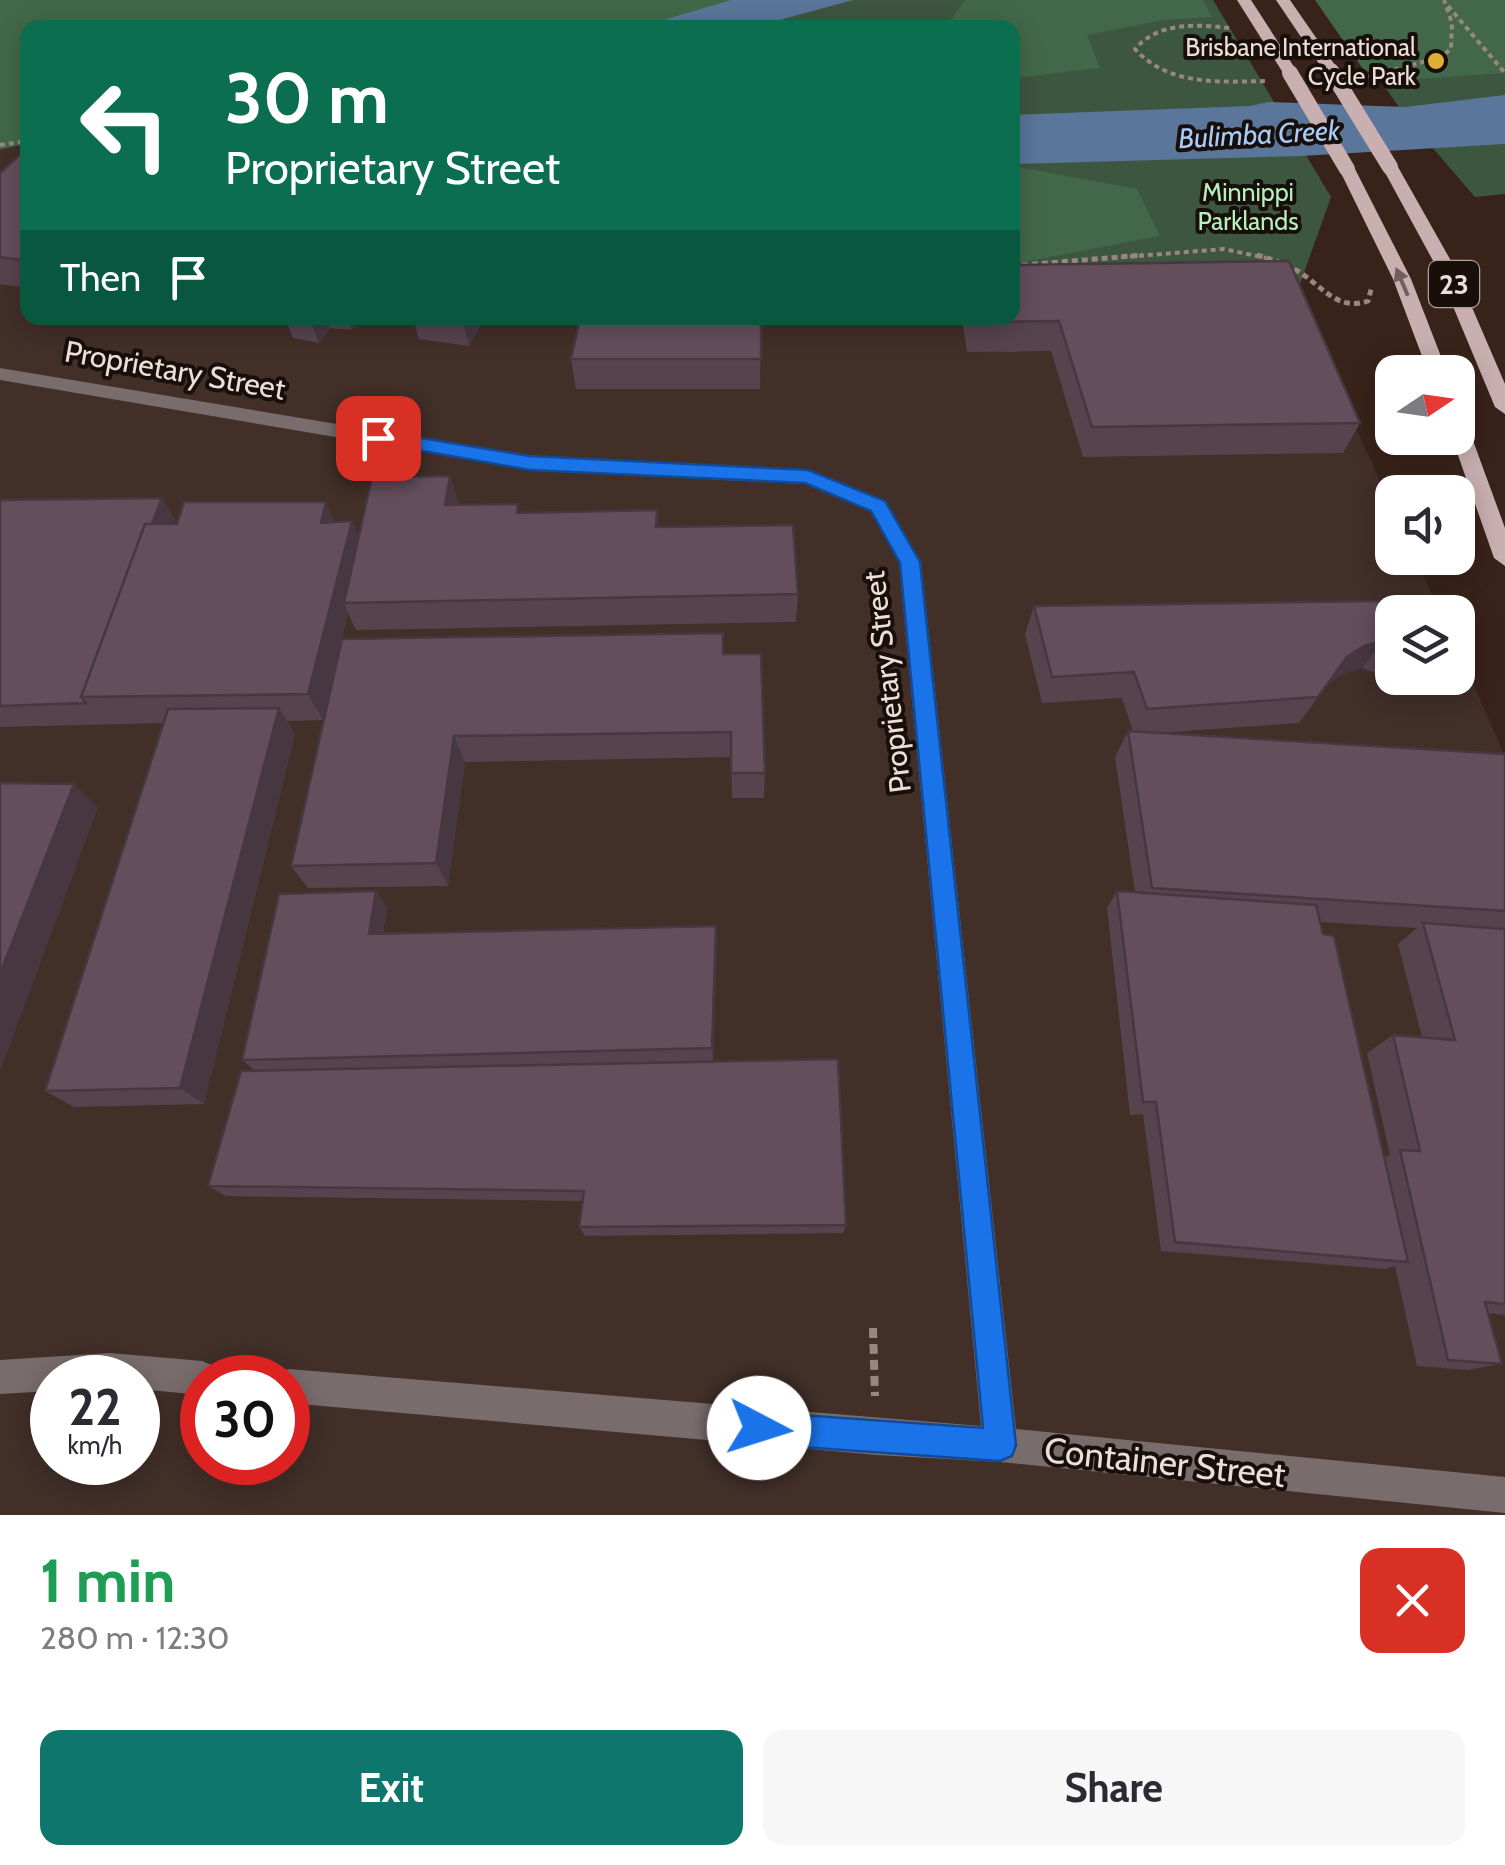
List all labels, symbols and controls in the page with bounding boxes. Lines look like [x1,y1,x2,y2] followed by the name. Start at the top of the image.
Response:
[1185,32,1417,91] place label: Brisbane International Cycle Park
[1425,50,1447,72] marker: Brisbane International Cycle Park
[225,55,389,141] text: 30 m
[60,60,190,190] icon: left
[1177,113,1342,155] water label: Bulimba Creek
[225,141,560,195] text: Proprietary Street
[1197,177,1299,236] park label: Minnippi Parklands
[161,250,216,305] icon: arrive
[60,254,141,301] text: Then
[1429,261,1479,307] road number: 23
[1394,267,1410,297] one-way arrow
[62,332,288,408] street label: Proprietary Street
[1375,355,1475,455] north arrow
[1375,355,1475,695] map controls
[336,396,421,481] pin
[351,411,406,466] icon: arrive
[1375,475,1475,575] button: sound
[855,569,919,795] street label: Proprietary Street
[1375,595,1475,695] button: layers
[180,1355,310,1485] speed limit sign: 30
[707,1376,811,1480] position arrow
[69,1377,121,1438] text: 22
[1042,1428,1288,1496] street label: Container Street
[68,1430,122,1460] text: km/h
[40,1544,175,1617] text: 1 min
[1360,1548,1465,1653] button: close
[40,1618,229,1657] text: 280 m · 12:30
[40,1730,743,1845] button: Exit
[763,1730,1465,1845] button: Share

